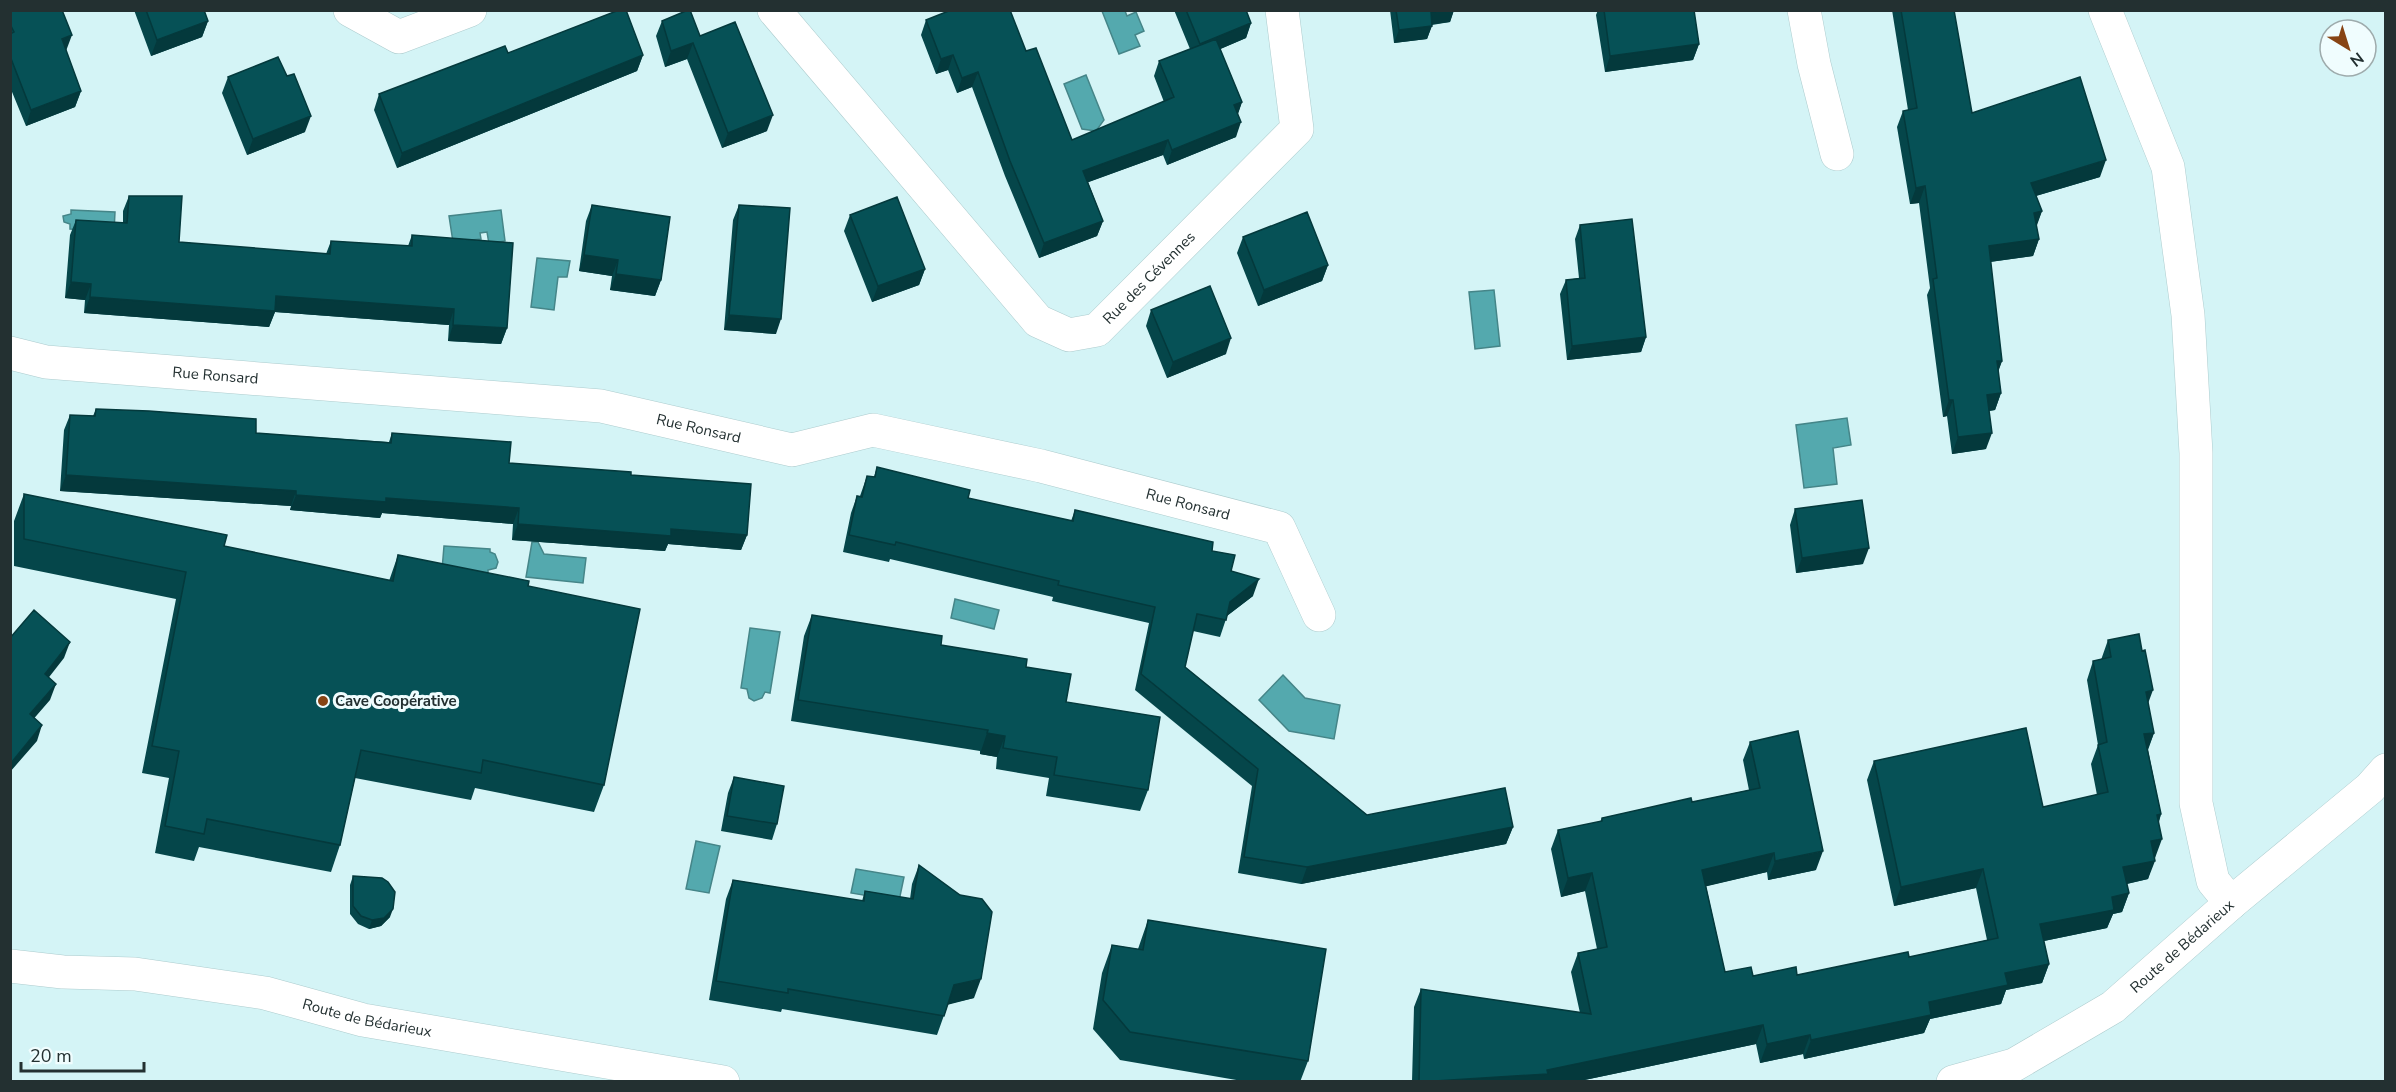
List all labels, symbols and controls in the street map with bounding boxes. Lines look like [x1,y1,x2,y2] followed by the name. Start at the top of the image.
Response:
[2318,18,2378,78] north arrow
[2345,47,2368,71] text: N
[1098,227,1200,329] street label: Rue des Cévennes
[172,362,259,389] street label: Rue Ronsard
[654,409,743,448] street label: Rue Ronsard
[1144,484,1232,525] street label: Rue Ronsard
[335,691,457,711] place label: Cave Coopérative
[316,694,330,708] marker: Cave Coopérative
[2126,895,2238,997] street label: Route de Bédarieux
[300,994,434,1042] street label: Route de Bédarieux
[21,1035,144,1073] scale bar
[30,1044,72,1068] text: 20 m

